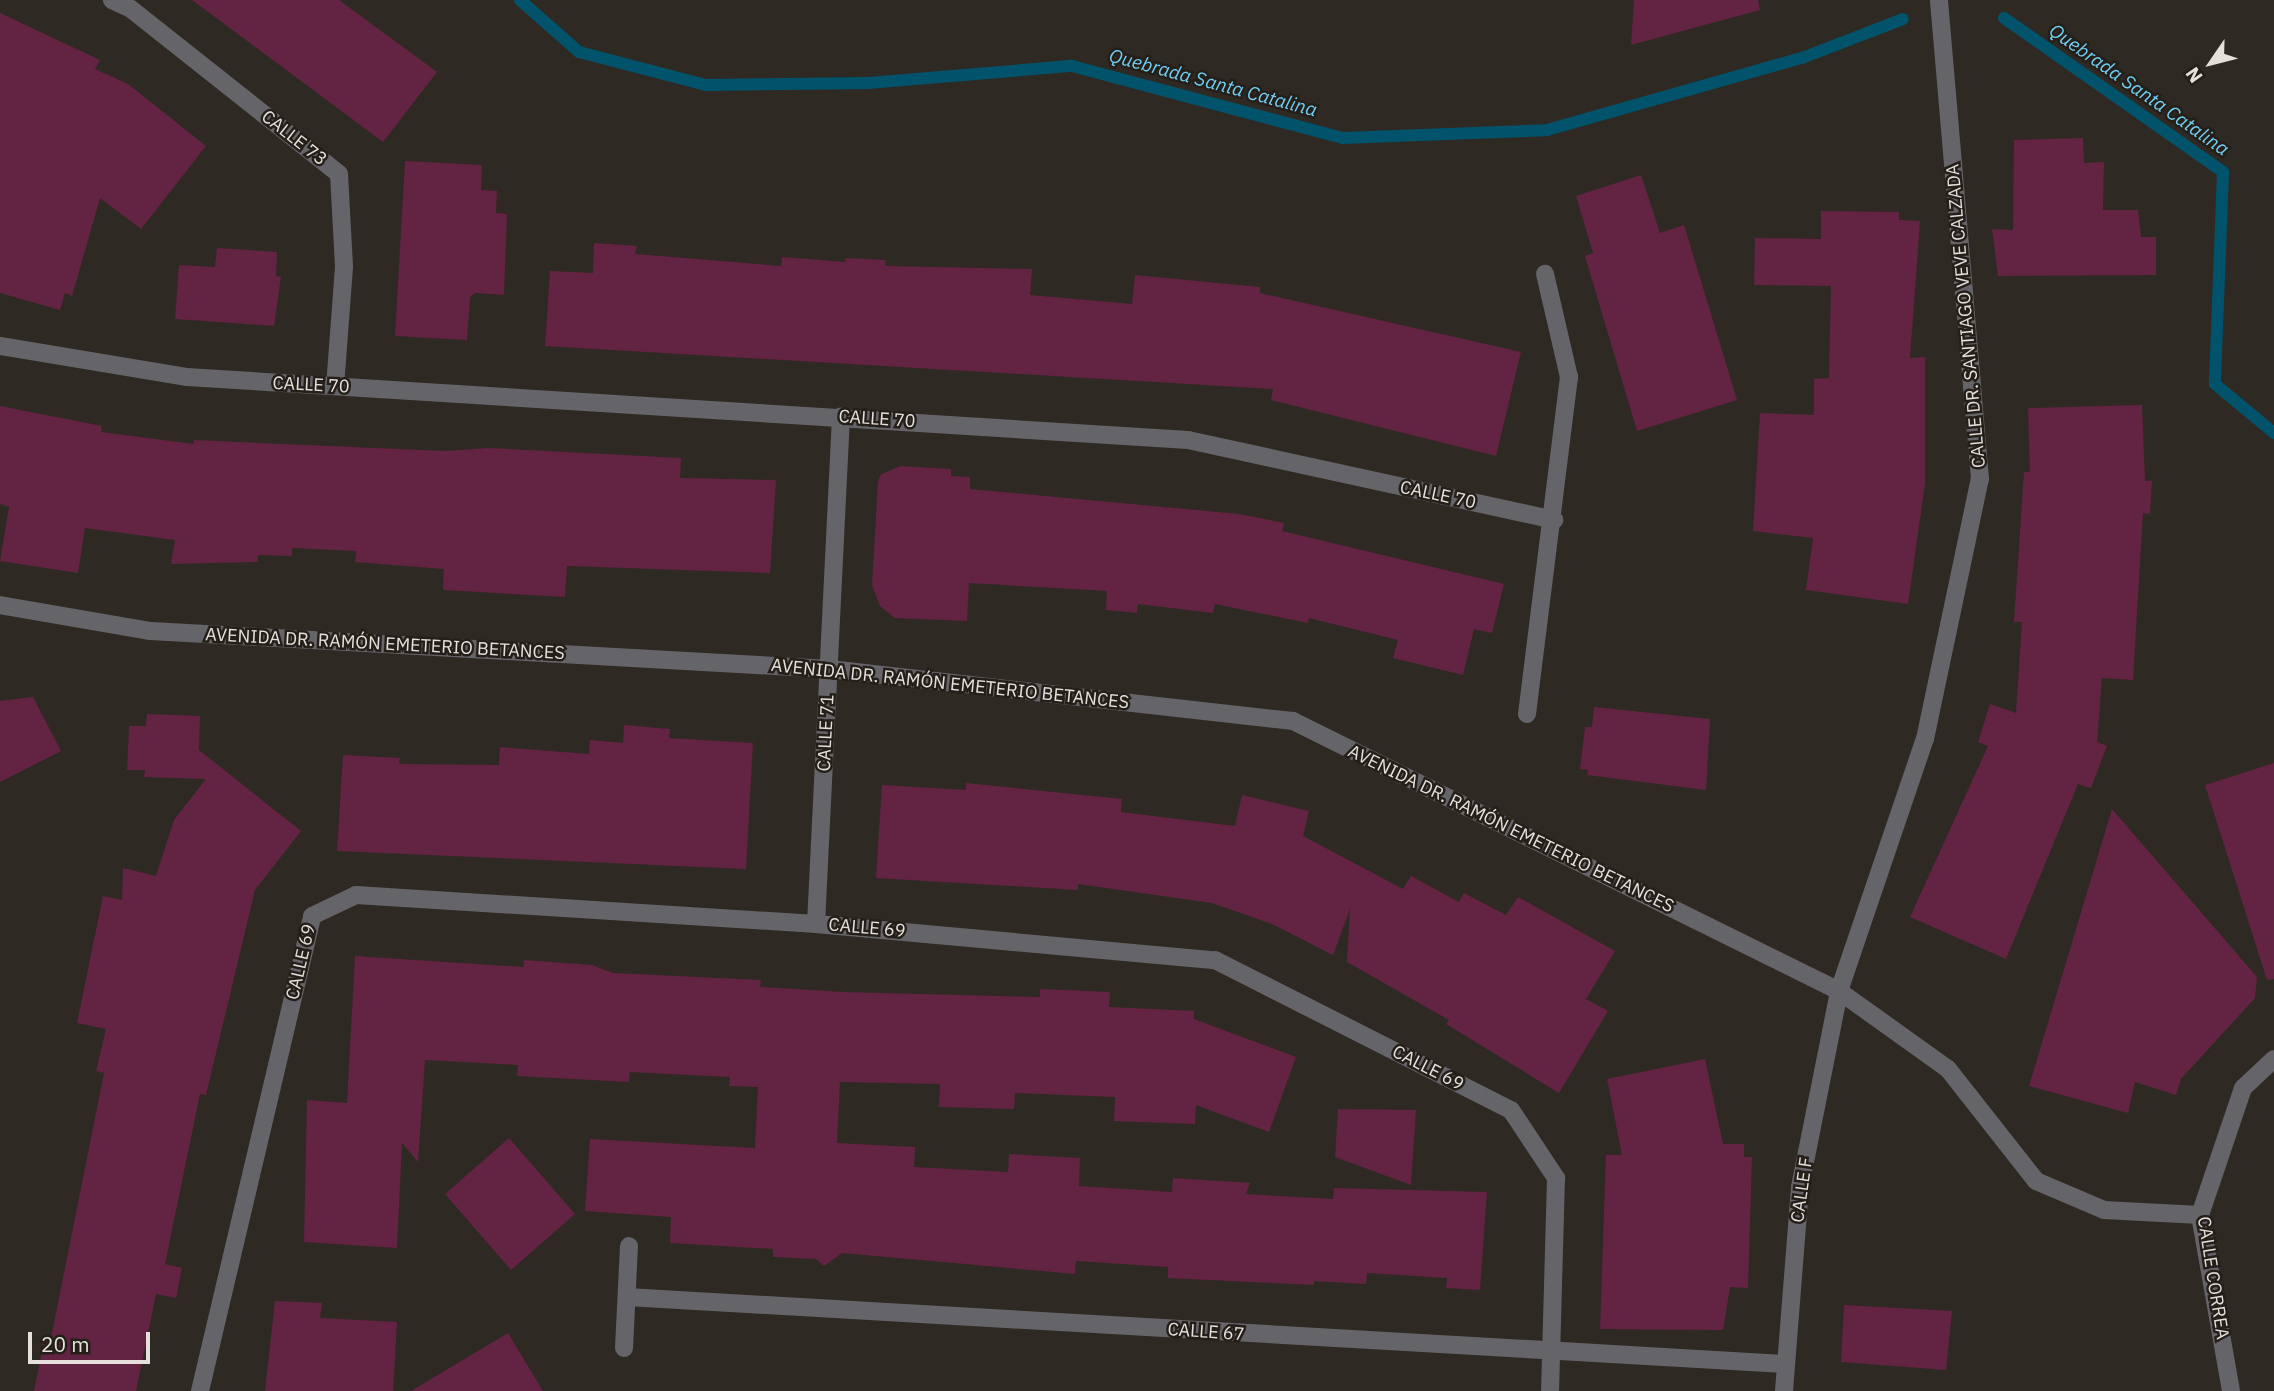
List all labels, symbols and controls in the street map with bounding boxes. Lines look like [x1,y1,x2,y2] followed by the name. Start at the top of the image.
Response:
[2045,19,2233,161] water label: Quebrada Santa Catalina
[2176,28,2246,98] north arrow
[1107,44,1319,122] water label: Quebrada Santa Catalina
[2180,63,2208,88] text: N
[257,106,331,170] street label: CALLE 73
[1942,163,1990,469] street label: CALLE DR. SANTIAGO VEVE CALZADA
[272,372,350,398] street label: CALLE 70
[838,406,916,432] street label: CALLE 70
[1398,476,1478,514] street label: CALLE 70
[205,624,565,664] street label: AVENIDA DR. RAMÓN EMETERIO BETANCES
[770,654,1130,714] street label: AVENIDA DR. RAMÓN EMETERIO BETANCES
[813,694,839,772] street label: CALLE 71
[1345,740,1677,918] street label: AVENIDA DR. RAMÓN EMETERIO BETANCES
[828,914,906,942] street label: CALLE 69
[282,922,320,1002] street label: CALLE 69
[1389,1041,1467,1095] street label: CALLE 69
[1787,1156,1817,1224] street label: CALLE F
[2193,1215,2233,1341] street label: CALLE CORREA
[32,1318,154,1362] scale bar
[1167,1319,1245,1345] street label: CALLE 67
[41,1330,90,1358] text: 20 m

